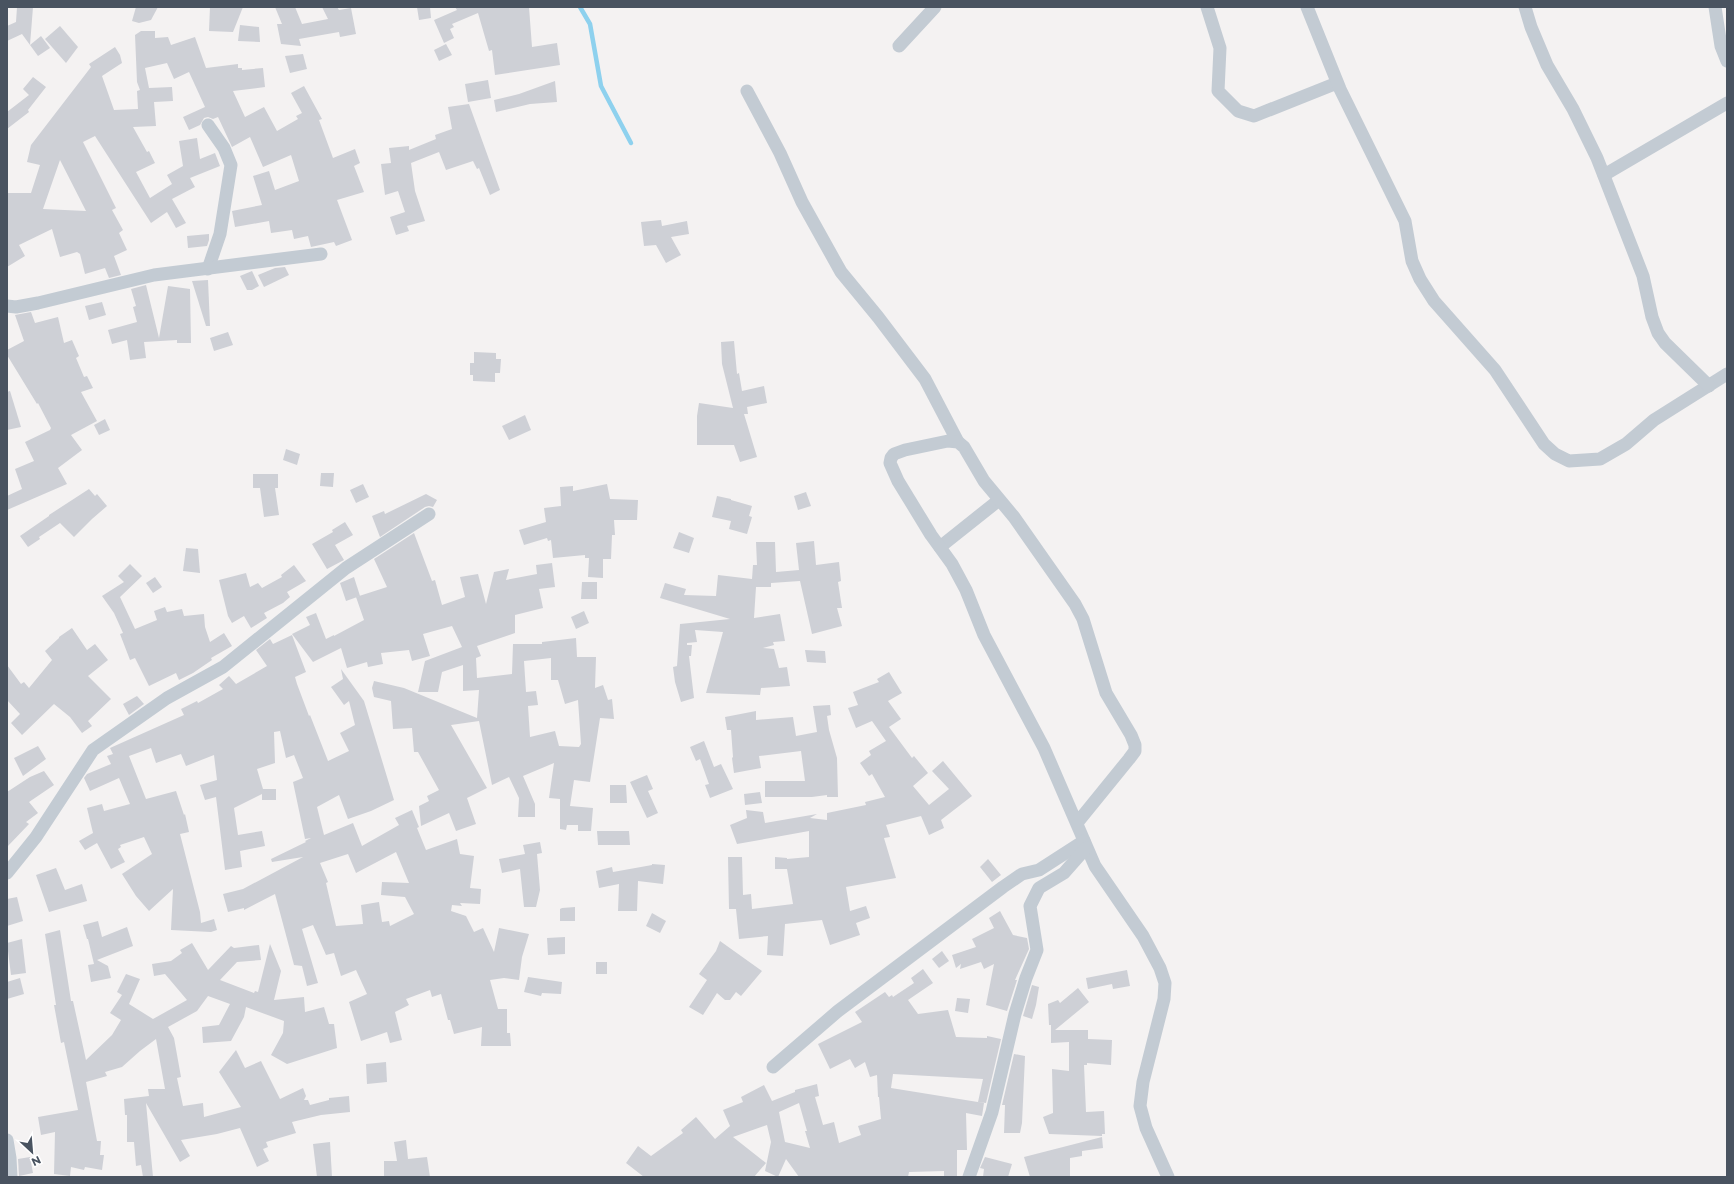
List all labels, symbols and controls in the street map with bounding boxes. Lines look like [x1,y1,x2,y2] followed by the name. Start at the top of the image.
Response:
[12,1132,52,1172] north arrow
[29,1153,43,1169] text: N

